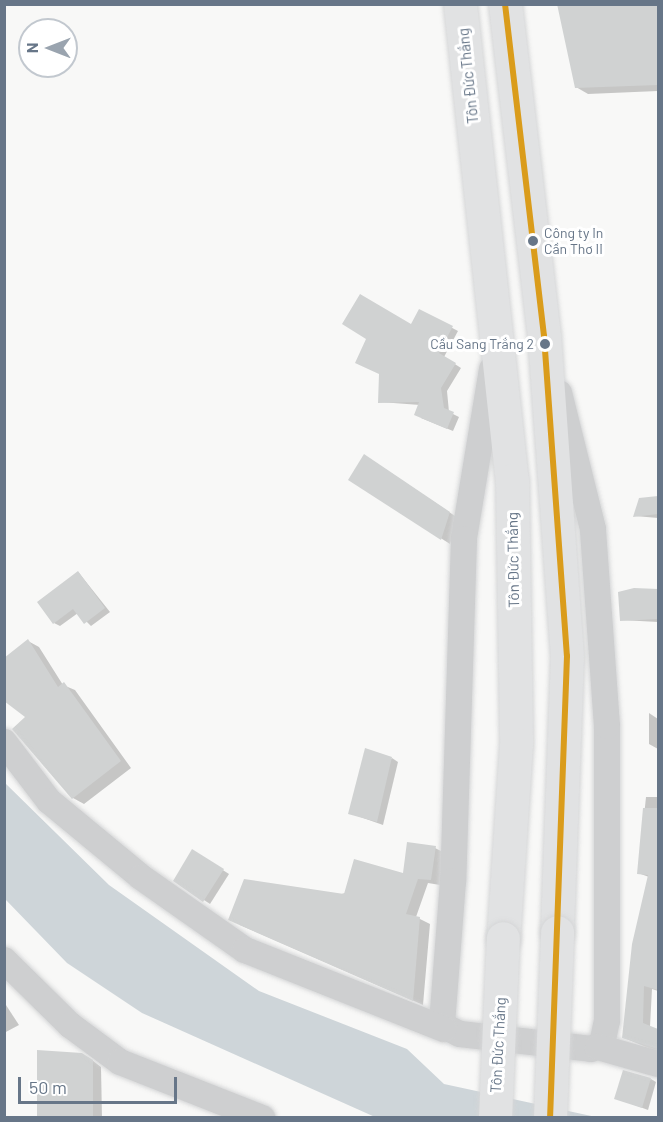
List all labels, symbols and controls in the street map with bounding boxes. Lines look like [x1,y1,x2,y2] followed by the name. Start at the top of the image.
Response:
[18,18,78,78] north arrow
[454,27,482,125] street label: Tôn Đức Thắng
[22,43,41,53] text: N
[544,225,603,258] place label: Công ty In Cần Thơ II
[527,235,539,247] marker: Công ty In Cần Thơ II
[430,336,534,352] place label: Cầu Sang Trắng 2
[539,338,551,350] marker: Cầu Sang Trắng 2
[503,512,523,608] street label: Tôn Đức Thắng
[487,997,509,1093] street label: Tôn Đức Thắng
[21,1065,180,1103] scale bar
[29,1076,67,1098] text: 50 m

